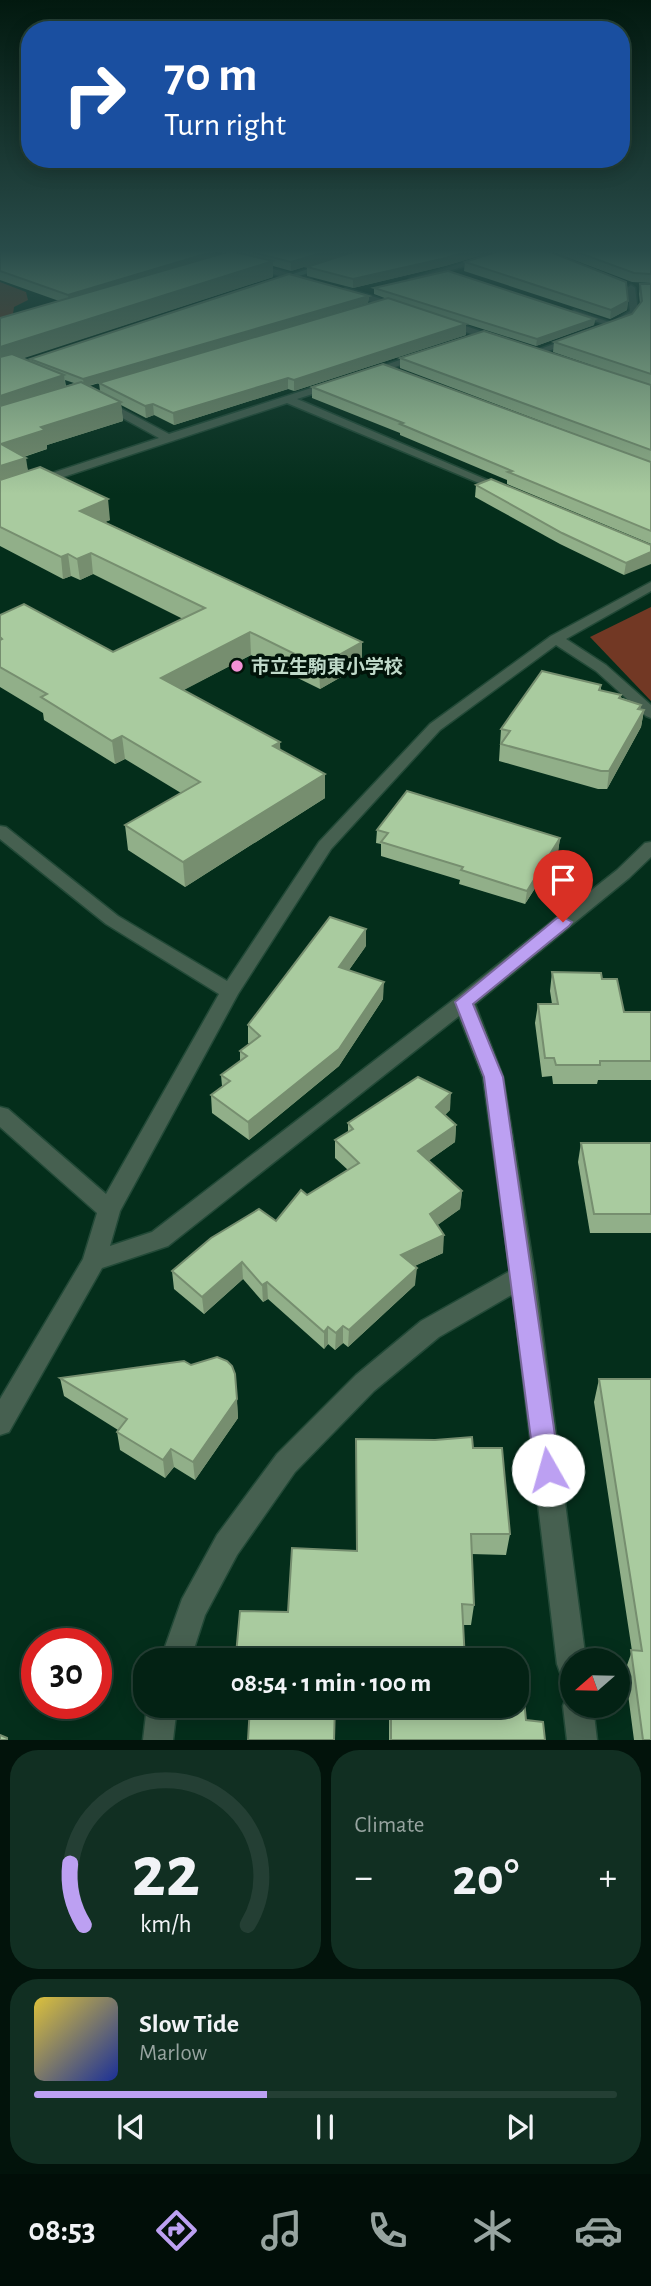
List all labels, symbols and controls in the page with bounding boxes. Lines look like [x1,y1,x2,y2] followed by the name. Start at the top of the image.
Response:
[49,49,140,140] icon: right
[164,51,258,100] text: 70 m
[164,109,286,141] text: Turn right
[251,656,403,677] place label: 市立生駒東小学校
[229,658,245,674] marker: 市立生駒東小学校
[533,850,593,922] pin
[544,861,582,899] icon: arrive
[511,1433,585,1507] position arrow
[21,1628,112,1719] speed limit sign: 30
[560,1648,630,1718] north arrow
[560,1648,630,1718] map controls
[231,1670,431,1696] text: 08:54 · 1 min · 100 m
[355,1814,424,1837] text: Climate
[131,1838,200,1911] text: 22
[452,1852,519,1904] text: 20°
[355,1859,373,1897] text: −
[599,1859,617,1897] text: +
[139,1912,191,1937] text: km/h
[139,2011,239,2037] text: Slow Tide
[139,2042,207,2065] text: Marlow
[112,2108,150,2146] icon: previous
[306,2108,344,2146] icon: pause
[501,2108,539,2146] icon: next
[152,2206,201,2255] icon: directions
[257,2206,306,2255] icon: music
[363,2206,412,2255] icon: phone
[468,2206,517,2255] icon: climate
[574,2206,623,2255] icon: car
[28,2214,96,2246] text: 08:53

